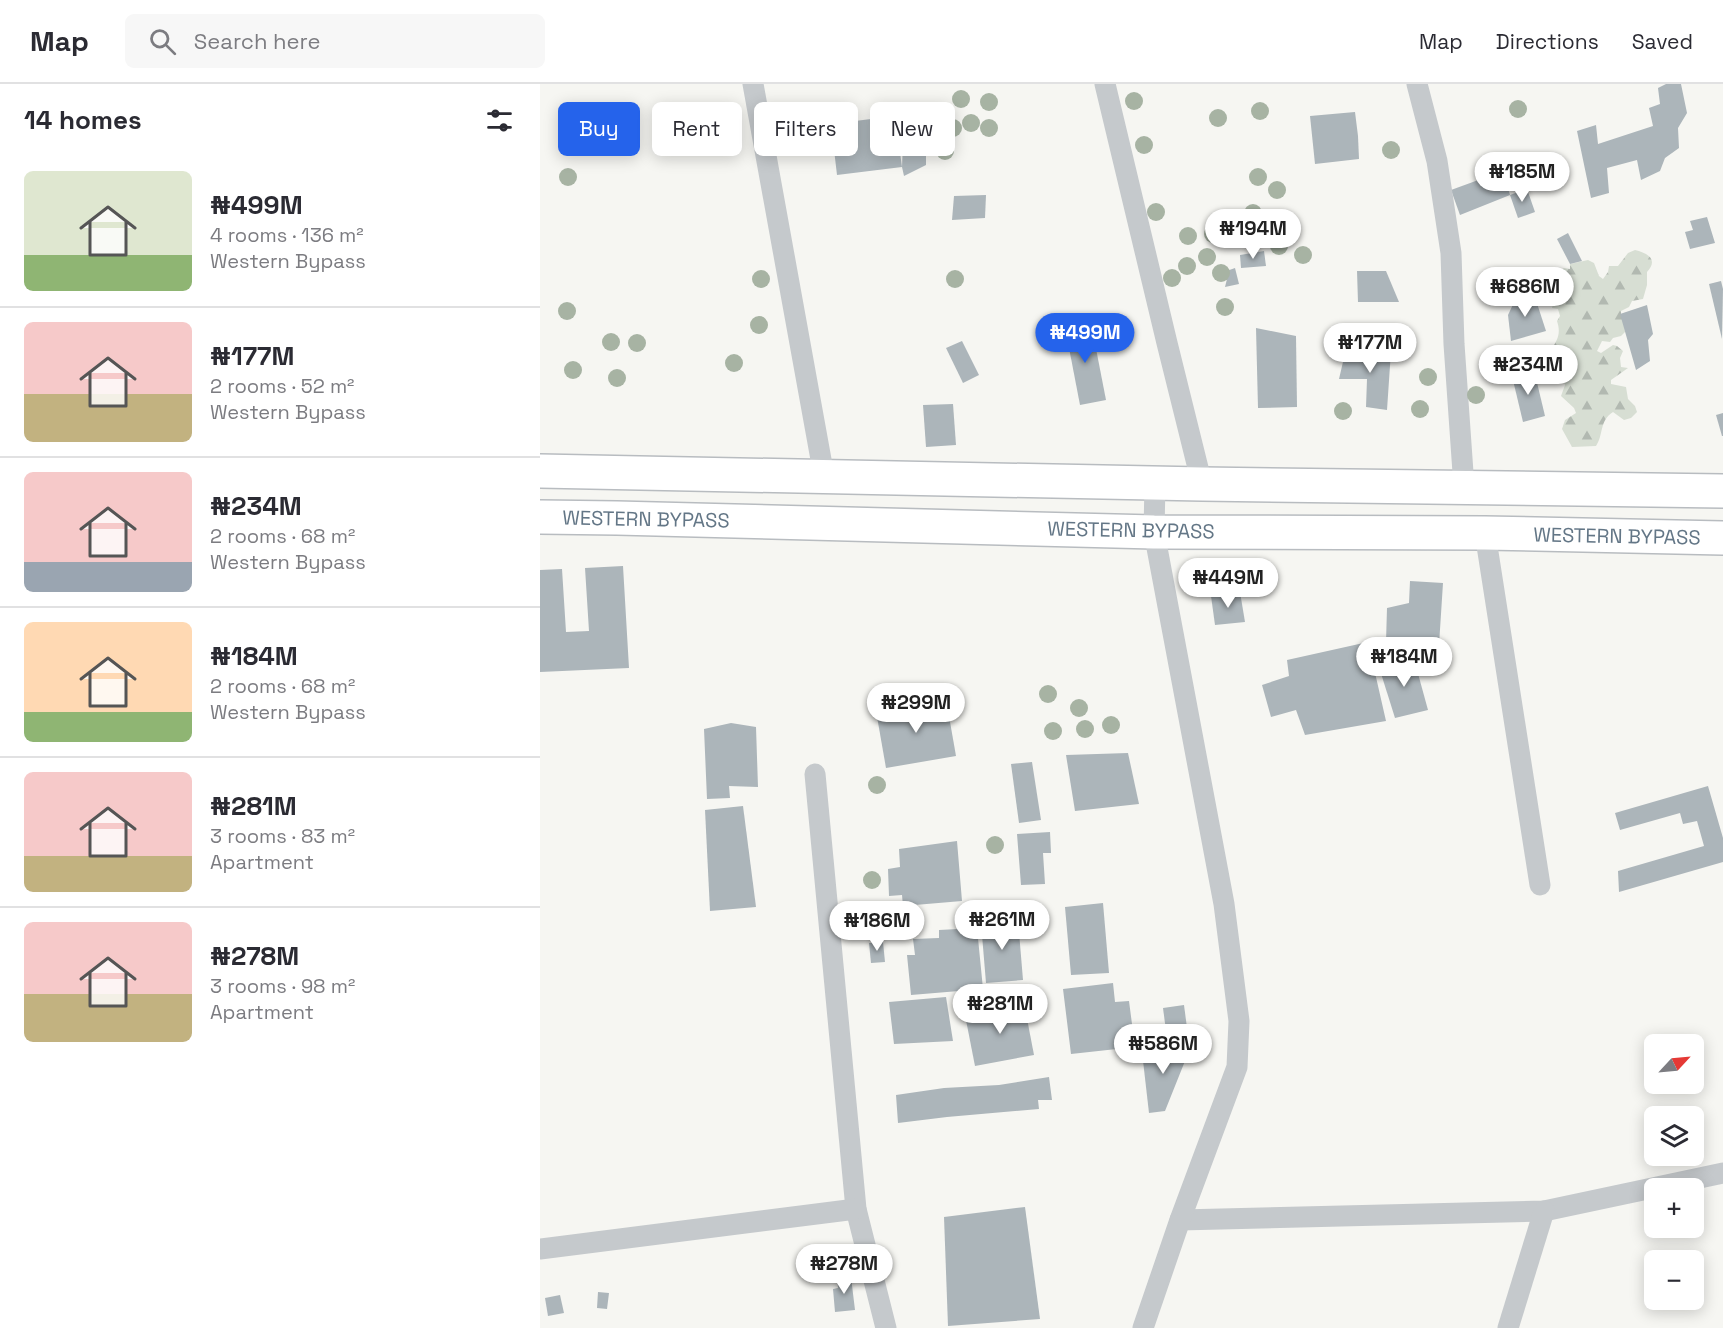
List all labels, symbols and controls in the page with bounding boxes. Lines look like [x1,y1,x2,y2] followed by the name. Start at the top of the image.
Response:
[125,14,545,68] search box
[30,23,89,59] text: Map
[146,25,179,58] icon: search
[194,27,321,55] text: Search here
[1419,28,1463,55] text: Map
[1496,28,1599,55] text: Directions
[1632,28,1693,55] text: Saved
[558,102,640,156] chip: Buy
[652,102,742,156] chip: Rent
[754,102,858,156] chip: Filters
[870,102,955,156] chip: New
[24,103,142,137] text: 14 homes
[483,104,516,137] icon: filters
[1480,152,1564,203] pin: ₦185M
[1489,158,1555,184] text: ₦185M
[210,188,303,222] text: ₦499M
[72,195,144,267] icon: home
[1211,209,1295,260] pin: ₦194M
[1219,215,1287,241] text: ₦194M
[210,222,364,248] text: 4 rooms · 136 m²
[210,248,366,274] text: Western Bypass
[1483,267,1567,318] pin: ₦686M
[1490,273,1560,299] text: ₦686M
[1043,313,1127,364] pin: ₦499M
[1049,319,1121,345] text: ₦499M
[1328,323,1412,374] pin: ₦177M
[1338,329,1402,355] text: ₦177M
[210,339,294,373] text: ₦177M
[1486,345,1570,396] pin: ₦234M
[72,346,144,418] icon: home
[1493,351,1563,377] text: ₦234M
[210,373,354,399] text: 2 rooms · 52 m²
[210,399,366,425] text: Western Bypass
[210,489,302,523] text: ₦234M
[72,496,144,568] icon: home
[562,505,730,533] street label: WESTERN BYPASS
[1047,516,1215,544] street label: WESTERN BYPASS
[1533,522,1701,550] street label: WESTERN BYPASS
[210,523,355,549] text: 2 rooms · 68 m²
[210,549,366,575] text: Western Bypass
[1186,558,1270,609] pin: ₦449M
[1192,564,1264,590] text: ₦449M
[1362,637,1446,688] pin: ₦184M
[210,639,298,673] text: ₦184M
[1370,643,1438,669] text: ₦184M
[72,646,144,718] icon: home
[210,673,355,699] text: 2 rooms · 68 m²
[874,683,958,734] pin: ₦299M
[881,689,951,715] text: ₦299M
[210,699,366,725] text: Western Bypass
[210,789,297,823] text: ₦281M
[72,796,144,868] icon: home
[210,823,355,849] text: 3 rooms · 83 m²
[210,849,314,875] text: Apartment
[960,900,1044,951] pin: ₦261M
[835,901,919,952] pin: ₦186M
[969,906,1035,932] text: ₦261M
[843,907,911,933] text: ₦186M
[210,939,299,973] text: ₦278M
[72,946,144,1018] icon: home
[210,973,355,999] text: 3 rooms · 98 m²
[958,984,1042,1035] pin: ₦281M
[967,990,1033,1016] text: ₦281M
[210,999,314,1025] text: Apartment
[1121,1024,1205,1075] pin: ₦586M
[1128,1030,1198,1056] text: ₦586M
[1644,1034,1704,1094] north arrow
[1644,1034,1704,1310] map controls
[1644,1106,1704,1166] button: layers
[1644,1178,1704,1238] button: +
[802,1244,886,1295] pin: ₦278M
[810,1250,878,1276] text: ₦278M
[1644,1250,1704,1310] button: −

